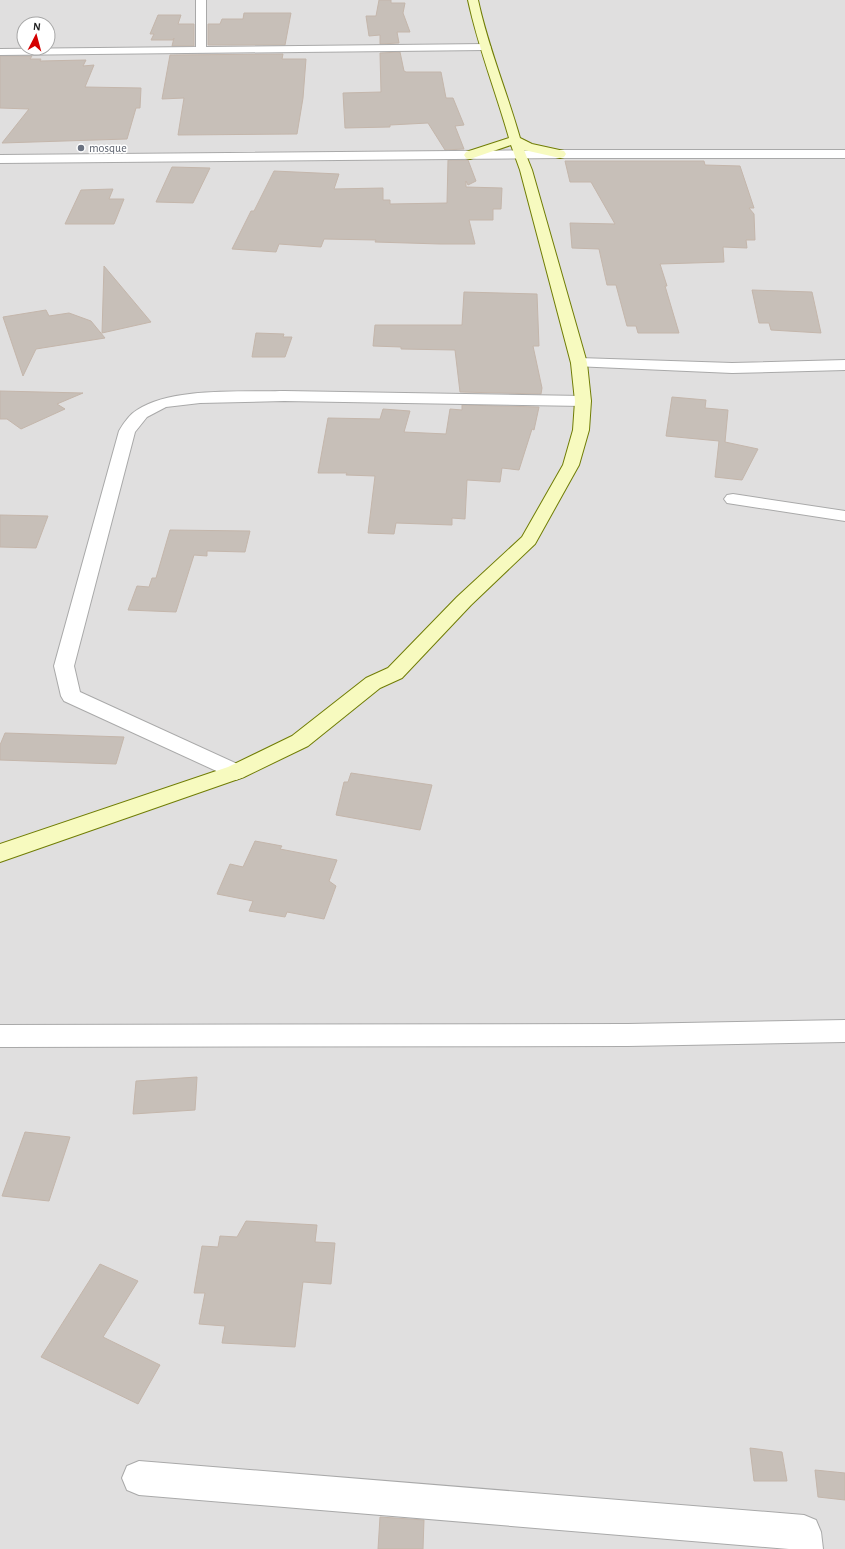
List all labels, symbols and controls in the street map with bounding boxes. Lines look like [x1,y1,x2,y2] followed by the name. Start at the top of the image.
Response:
[16,16,56,56] north arrow
[33,21,41,32] text: N
[89,142,127,154] place label: mosque
[76,143,86,153] marker: mosque

